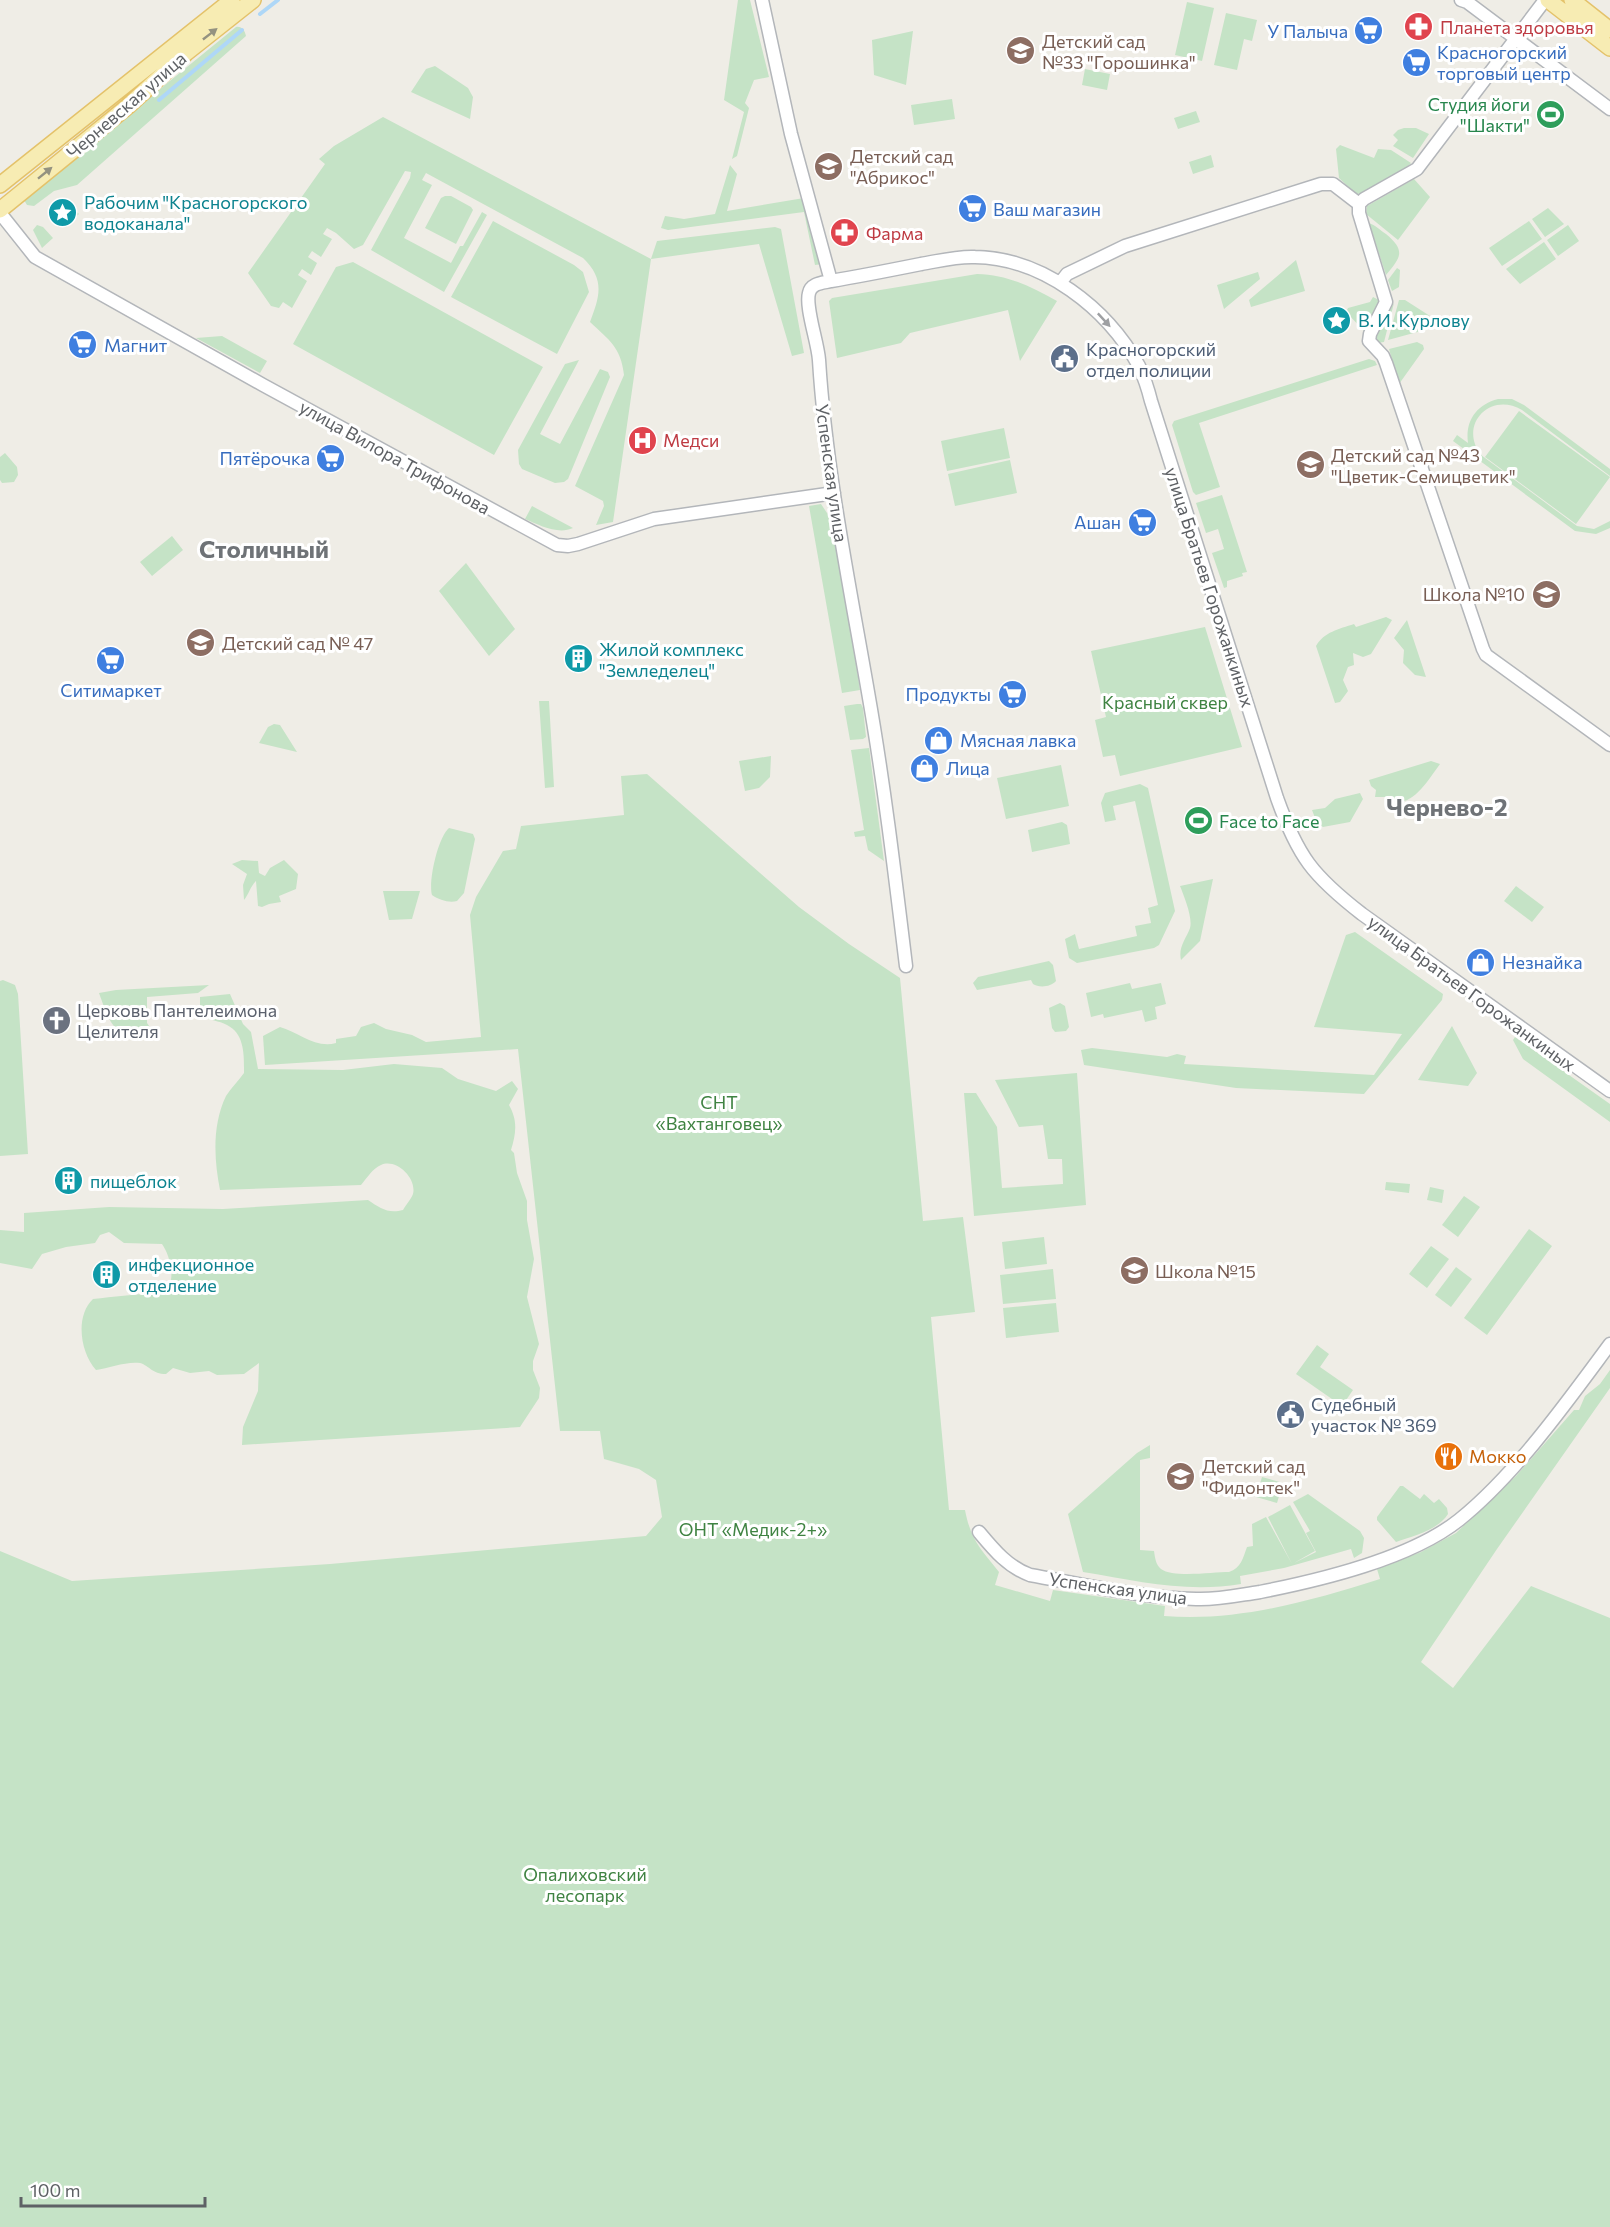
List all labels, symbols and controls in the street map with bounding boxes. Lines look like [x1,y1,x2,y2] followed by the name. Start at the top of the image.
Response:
[1403,11,1435,43] pharmacy icon: Планета здоровья
[1353,15,1385,47] supermarket icon: У Палыча
[1440,16,1594,38] place label: Планета здоровья
[1267,20,1348,42] place label: У Палыча
[202,27,218,40] one-way arrow
[1042,30,1196,73] place label: Детский сад №33 "Горошинка"
[1005,35,1037,67] school or university icon: Детский сад №33 "Горошинка"
[1437,41,1571,84] place label: Красногорский торговый центр
[1400,46,1432,78] supermarket icon: Красногорский торговый центр
[62,47,190,163] street label: Черневская улица
[1428,93,1530,136] place label: Студия йоги "Шакти"
[1535,98,1567,130] sports icon: Студия йоги "Шакти"
[850,145,954,188] place label: Детский сад "Абрикос"
[813,150,845,182] school or university icon: Детский сад "Абрикос"
[38,168,53,180] one-way arrow
[84,191,307,234] place label: Рабочим "Красногорского водоканала"
[956,193,988,225] supermarket icon: Ваш магазин
[47,196,79,228] place icon: Рабочим "Красногорского водоканала"
[993,198,1101,220] place label: Ваш магазин
[829,217,861,249] pharmacy icon: Фарма
[866,222,923,244] place label: Фарма
[1321,304,1353,336] place icon: В. И. Курлову
[1358,309,1470,331] place label: В. И. Курлову
[1097,312,1110,327] one-way arrow
[67,329,99,361] supermarket icon: Магнит
[104,334,168,356] place label: Магнит
[1086,338,1216,381] place label: Красногорский отдел полиции
[1049,343,1081,375] public building icon: Красногорский отдел полиции
[296,395,494,519] street label: улица Вилора Трифонова
[811,402,853,544] street label: Успенская улица
[626,424,658,456] hospital icon: Медси
[663,429,719,451] place label: Медси
[315,442,347,474] supermarket icon: Пятёрочка
[1331,444,1516,487] place label: Детский сад №43 "Цветик-Семицветик"
[219,447,310,469] place label: Пятёрочка
[1294,449,1326,481] school or university icon: Детский сад №43 "Цветик-Семицветик"
[1161,464,1259,710] street label: улица Братьев Горожанкиных
[1126,506,1158,538] supermarket icon: Ашан
[1074,511,1121,533] place label: Ашан
[199,534,329,563] district label: Столичный
[1530,578,1562,610] school or university icon: Школа №10
[1423,583,1525,605] place label: Школа №10
[185,627,217,659] school or university icon: Детский сад № 47
[222,632,373,654] place label: Детский сад № 47
[599,638,744,681] place label: Жилой комплекс "Земледелец"
[562,643,594,675] building icon: Жилой комплекс "Земледелец"
[95,645,127,677] supermarket icon: Ситимаркет
[996,678,1028,710] supermarket icon: Продукты
[60,679,162,701] place label: Ситимаркет
[906,683,991,705] place label: Продукты
[1102,691,1228,713] park label: Красный сквер
[923,724,955,756] shop icon: Мясная лавка
[960,729,1076,751] place label: Мясная лавка
[909,752,941,784] shop icon: Лица
[946,757,990,779] place label: Лица
[1386,792,1508,821] district label: Чернево-2
[1182,805,1214,837] sports icon: Face to Face
[1219,810,1319,832] place label: Face to Face
[1364,910,1580,1076] street label: улица Братьев Горожанкиных
[1465,946,1497,978] shop icon: Незнайка
[1502,951,1583,973] place label: Незнайка
[77,999,277,1042] place label: Церковь Пантелеимона Целителя
[40,1004,72,1036] church icon: Церковь Пантелеимона Целителя
[655,1091,783,1134] park label: СНТ «Вахтанговец»
[53,1165,85,1197] building icon: пищеблок
[90,1170,177,1192] place label: пищеблок
[128,1253,254,1296] place label: инфекционное отделение
[1118,1255,1150,1287] school or university icon: Школа №15
[91,1258,123,1290] building icon: инфекционное отделение
[1155,1260,1256,1282] place label: Школа №15
[1311,1393,1437,1436] place label: Судебный участок № 369
[1274,1398,1306,1430] public building icon: Судебный участок № 369
[1432,1440,1464,1472] restaurant icon: Мокко
[1469,1445,1527,1467] place label: Мокко
[1202,1455,1306,1498] place label: Детский сад "Фидонтек"
[1165,1460,1197,1492] school or university icon: Детский сад "Фидонтек"
[679,1518,827,1540] park label: ОНТ «Медик-2+»
[1047,1567,1189,1609] street label: Успенская улица
[523,1863,647,1906] park label: Опалиховский лесопарк
[21,2170,206,2208] scale bar
[30,2179,80,2201] text: 100 m

